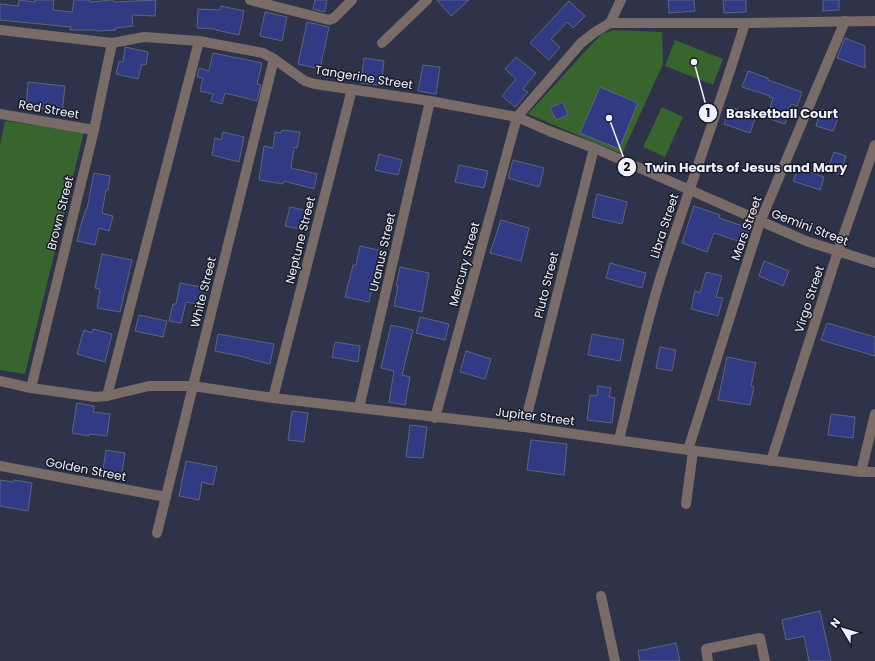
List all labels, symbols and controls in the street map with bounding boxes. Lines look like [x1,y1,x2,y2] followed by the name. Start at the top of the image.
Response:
[314,61,414,93] street label: Tangerine Street
[17,95,81,123] street label: Red Street
[698,101,846,126] callout: Basketball Court
[706,104,710,121] text: 1
[726,104,838,123] text: Basketball Court
[617,155,856,180] callout: Twin Hearts of Jesus and Mary
[624,158,631,175] text: 2
[645,158,848,177] text: Twin Hearts of Jesus and Mary
[43,174,77,252] street label: Brown Street
[646,191,682,261] street label: Libra Street
[726,193,766,263] street label: Mars Street
[281,195,319,285] street label: Neptune Street
[769,205,851,249] street label: Gemini Street
[365,211,399,293] street label: Uranus Street
[445,220,483,308] street label: Mercury Street
[530,250,562,320] street label: Pluto Street
[186,255,220,329] street label: White Street
[790,263,828,335] street label: Virgo Street
[494,403,576,429] street label: Jupiter Street
[44,453,128,485] street label: Golden Street
[823,609,863,649] north arrow
[826,615,844,631] text: N

